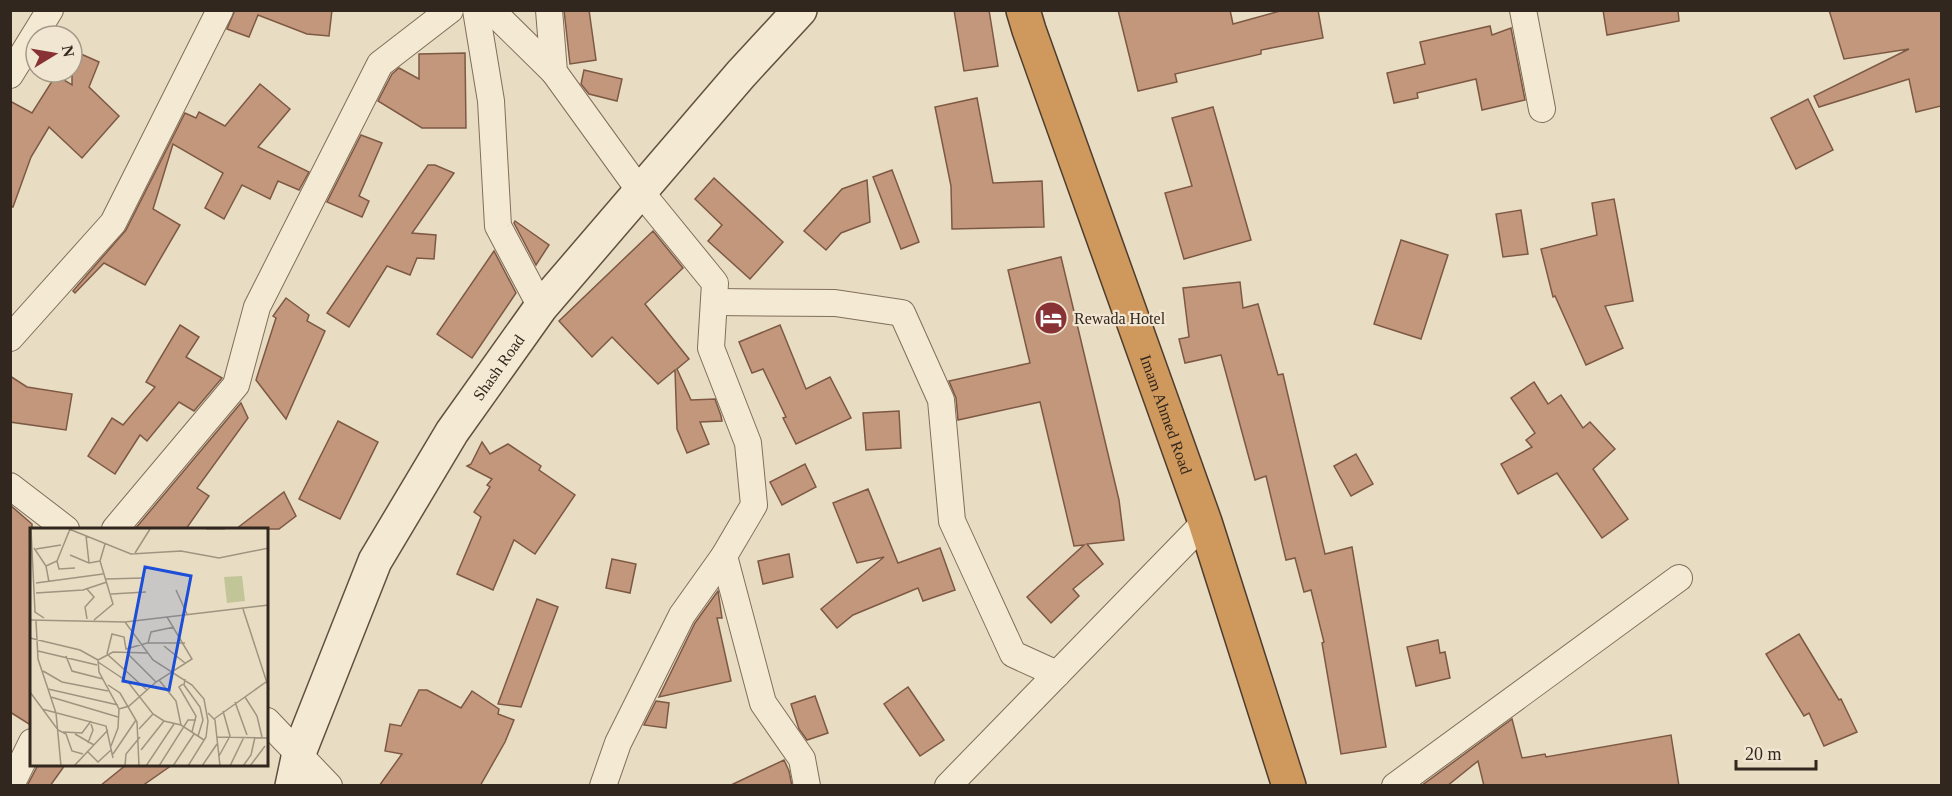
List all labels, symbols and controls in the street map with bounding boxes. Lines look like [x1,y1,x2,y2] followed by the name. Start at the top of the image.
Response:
[24,24,84,84] north arrow
[59,44,78,59] text: N
[1033,300,1069,336] hotel icon: Rewada Hotel
[1074,310,1166,327] place label: Rewada Hotel
[469,331,527,403] street label: Shash Road
[1137,352,1196,476] street label: Imam Ahmed Road
[30,528,268,766] inset map
[1736,733,1816,771] scale bar
[1745,744,1782,764] text: 20 m

